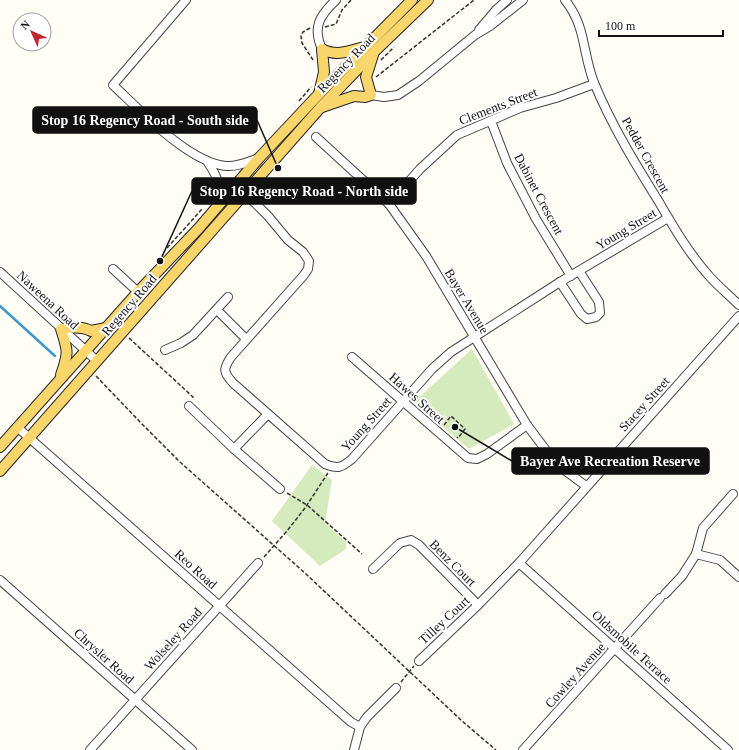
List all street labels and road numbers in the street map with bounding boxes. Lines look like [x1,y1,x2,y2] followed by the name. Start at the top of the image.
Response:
[314,30,378,96] street label: Regency Road
[457,84,540,128] street label: Clements Street
[619,114,673,196] street label: Pedder Crescent
[511,151,567,238] street label: Dabinet Crescent
[593,205,659,253] street label: Young Street
[442,266,492,336] street label: Bayer Avenue
[14,268,82,333] street label: Naweena Road
[98,271,160,339] street label: Regency Road
[386,369,448,427] street label: Hawes Street
[616,373,673,434] street label: Stacey Street
[338,394,394,454] street label: Young Street
[427,537,480,590] street label: Benz Court
[172,546,221,592] street label: Reo Road
[416,593,473,647] street label: Tilley Court
[141,604,205,673] street label: Wolseley Road
[589,607,675,687] street label: Oldsmobile Terrace
[71,625,137,687] street label: Chrysler Road
[542,639,608,711] street label: Cowley Avenue

